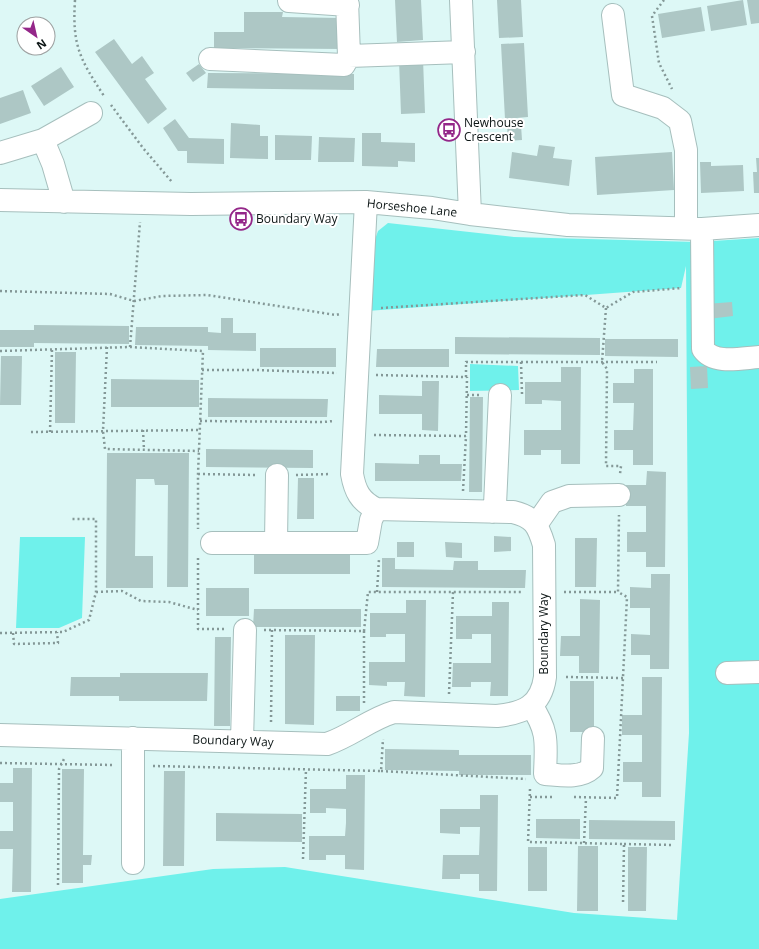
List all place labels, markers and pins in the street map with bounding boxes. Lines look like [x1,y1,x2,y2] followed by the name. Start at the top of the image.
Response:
[464,114,524,145] place label: Newhouse Crescent
[436,117,462,143] bus stop icon: Newhouse Crescent
[228,206,254,232] bus stop icon: Boundary Way
[256,210,338,227] place label: Boundary Way

